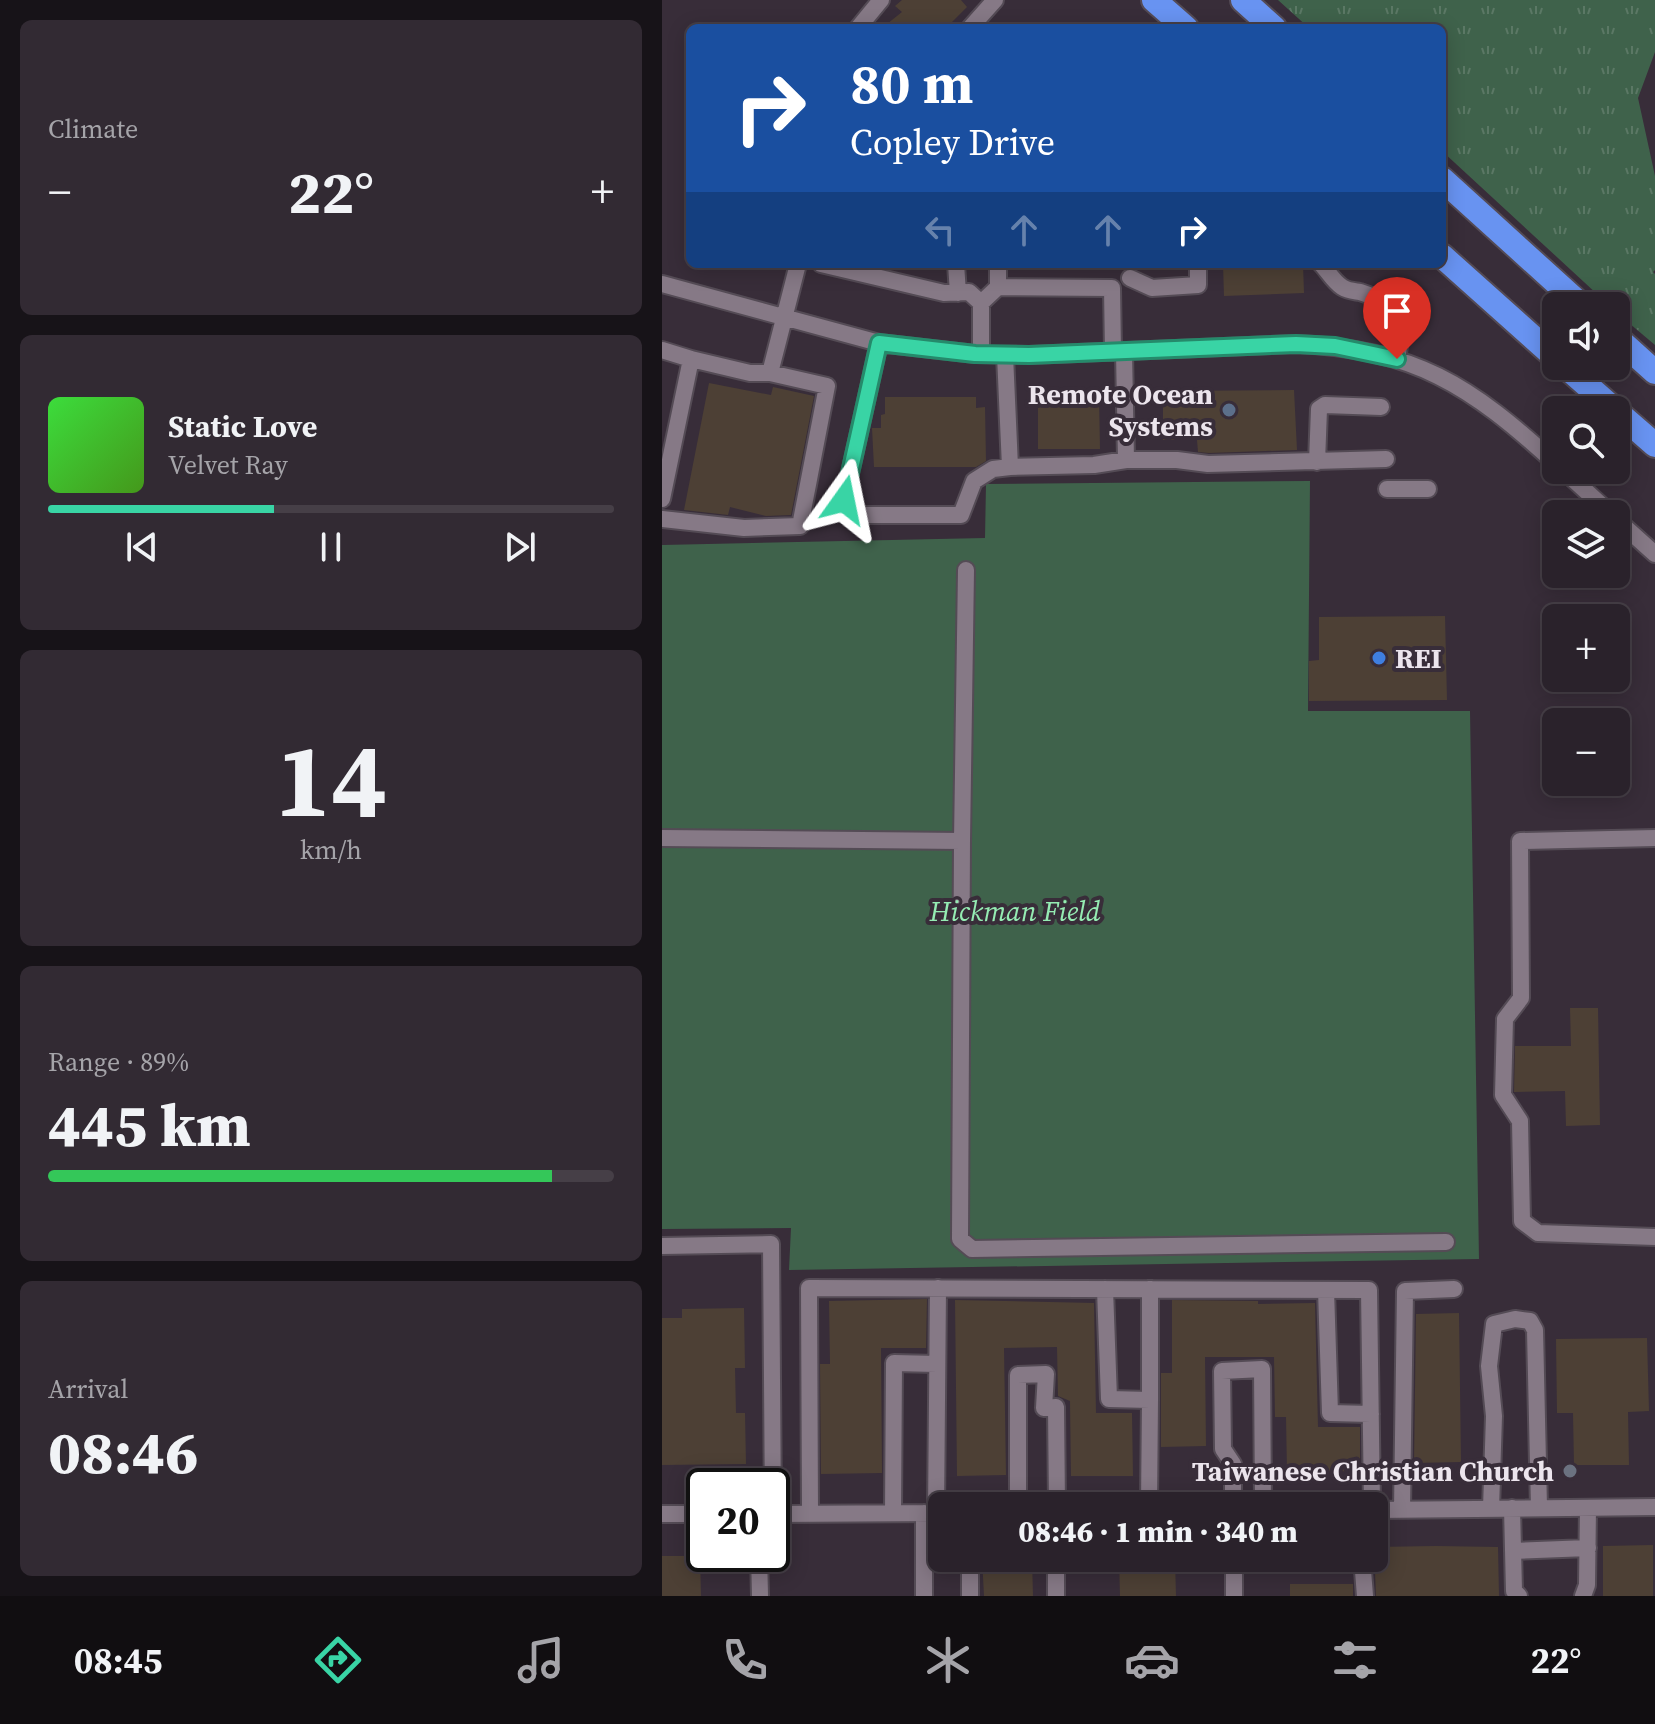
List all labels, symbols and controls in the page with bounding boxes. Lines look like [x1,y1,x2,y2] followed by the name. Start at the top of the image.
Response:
[850,45,973,122] text: 80 m
[718,56,822,160] icon: right
[48,111,138,147] text: Climate
[850,118,1055,167] text: Copley Drive
[288,151,374,233] text: 22°
[48,161,71,222] text: −
[591,161,614,222] text: +
[918,208,962,252] icon: left
[1002,208,1046,252] icon: ahead
[1086,208,1130,252] icon: ahead
[1170,208,1214,252] icon: right
[1363,277,1431,359] pin
[1375,289,1419,333] icon: arrive
[1542,292,1630,796] map controls
[1542,292,1630,380] button: sound
[1028,375,1213,445] place label: Remote Ocean Systems
[1542,396,1630,484] button: search
[1220,401,1238,419] marker: Remote Ocean Systems
[168,406,317,447] text: Static Love
[168,447,288,483] text: Velvet Ray
[802,458,886,542] position arrow
[1542,500,1630,588] button: layers
[120,525,164,569] icon: previous
[309,525,353,569] icon: pause
[498,525,542,569] icon: next
[1542,604,1630,692] button: +
[1395,639,1442,677] place label: REI
[1370,649,1388,667] marker: REI
[275,708,387,851] text: 14
[1542,708,1630,796] button: −
[300,832,362,868] text: km/h
[928,892,1101,930] park label: Hickman Field
[48,1044,189,1080] text: Range · 89%
[48,1084,251,1166] text: 445 km
[48,1371,128,1407] text: Arrival
[48,1411,198,1493] text: 08:46
[1192,1452,1554,1490] place label: Taiwanese Christian Church
[1561,1462,1579,1480] marker: Taiwanese Christian Church
[686,1468,790,1572] speed limit sign: 20
[1018,1511,1298,1552] text: 08:46 · 1 min · 340 m
[310,1632,366,1688] icon: directions
[513,1632,569,1688] icon: music
[717,1632,773,1688] icon: phone
[920,1632,976,1688] icon: climate
[1124,1632,1180,1688] icon: car
[1327,1632,1383,1688] icon: filters
[74,1636,163,1685] text: 08:45
[1530,1636,1581,1685] text: 22°

